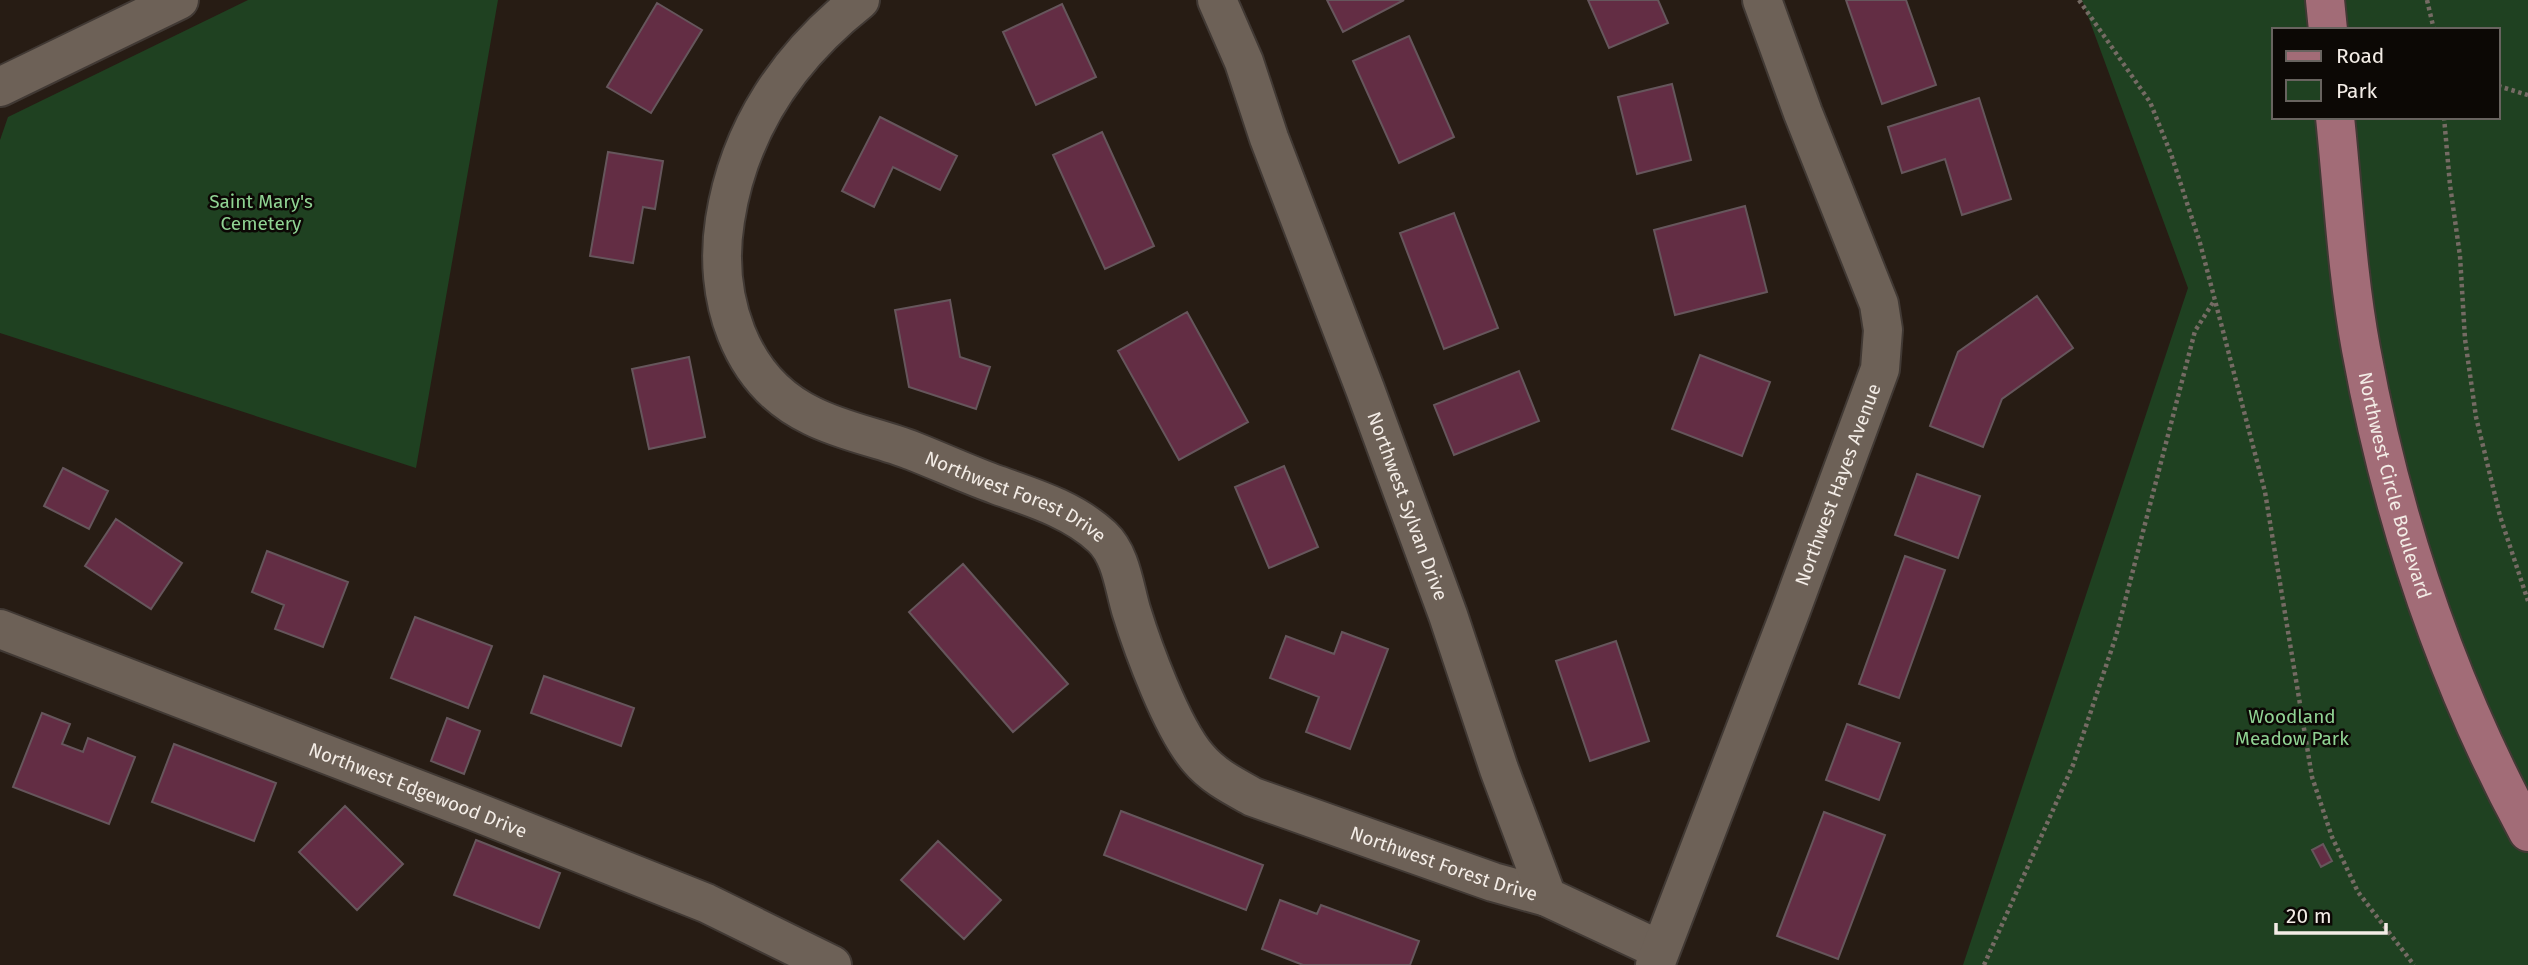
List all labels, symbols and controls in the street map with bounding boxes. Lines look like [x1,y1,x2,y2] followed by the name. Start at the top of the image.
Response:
[2272,28,2500,119] legend
[2336,43,2384,69] text: Road
[2336,78,2378,104] text: Park
[209,190,313,235] park label: Saint Mary's Cemetery
[2354,370,2437,602] street label: Northwest Circle Boulevard
[1790,380,1885,589] street label: Northwest Hayes Avenue
[1363,408,1453,604] street label: Northwest Sylvan Drive
[922,446,1111,547] street label: Northwest Forest Drive
[2235,705,2349,750] park label: Woodland Meadow Park
[306,737,531,842] street label: Northwest Edgewood Drive
[1347,821,1540,905] street label: Northwest Forest Drive
[2276,892,2386,936] scale bar
[2286,903,2332,929] text: 20 m

